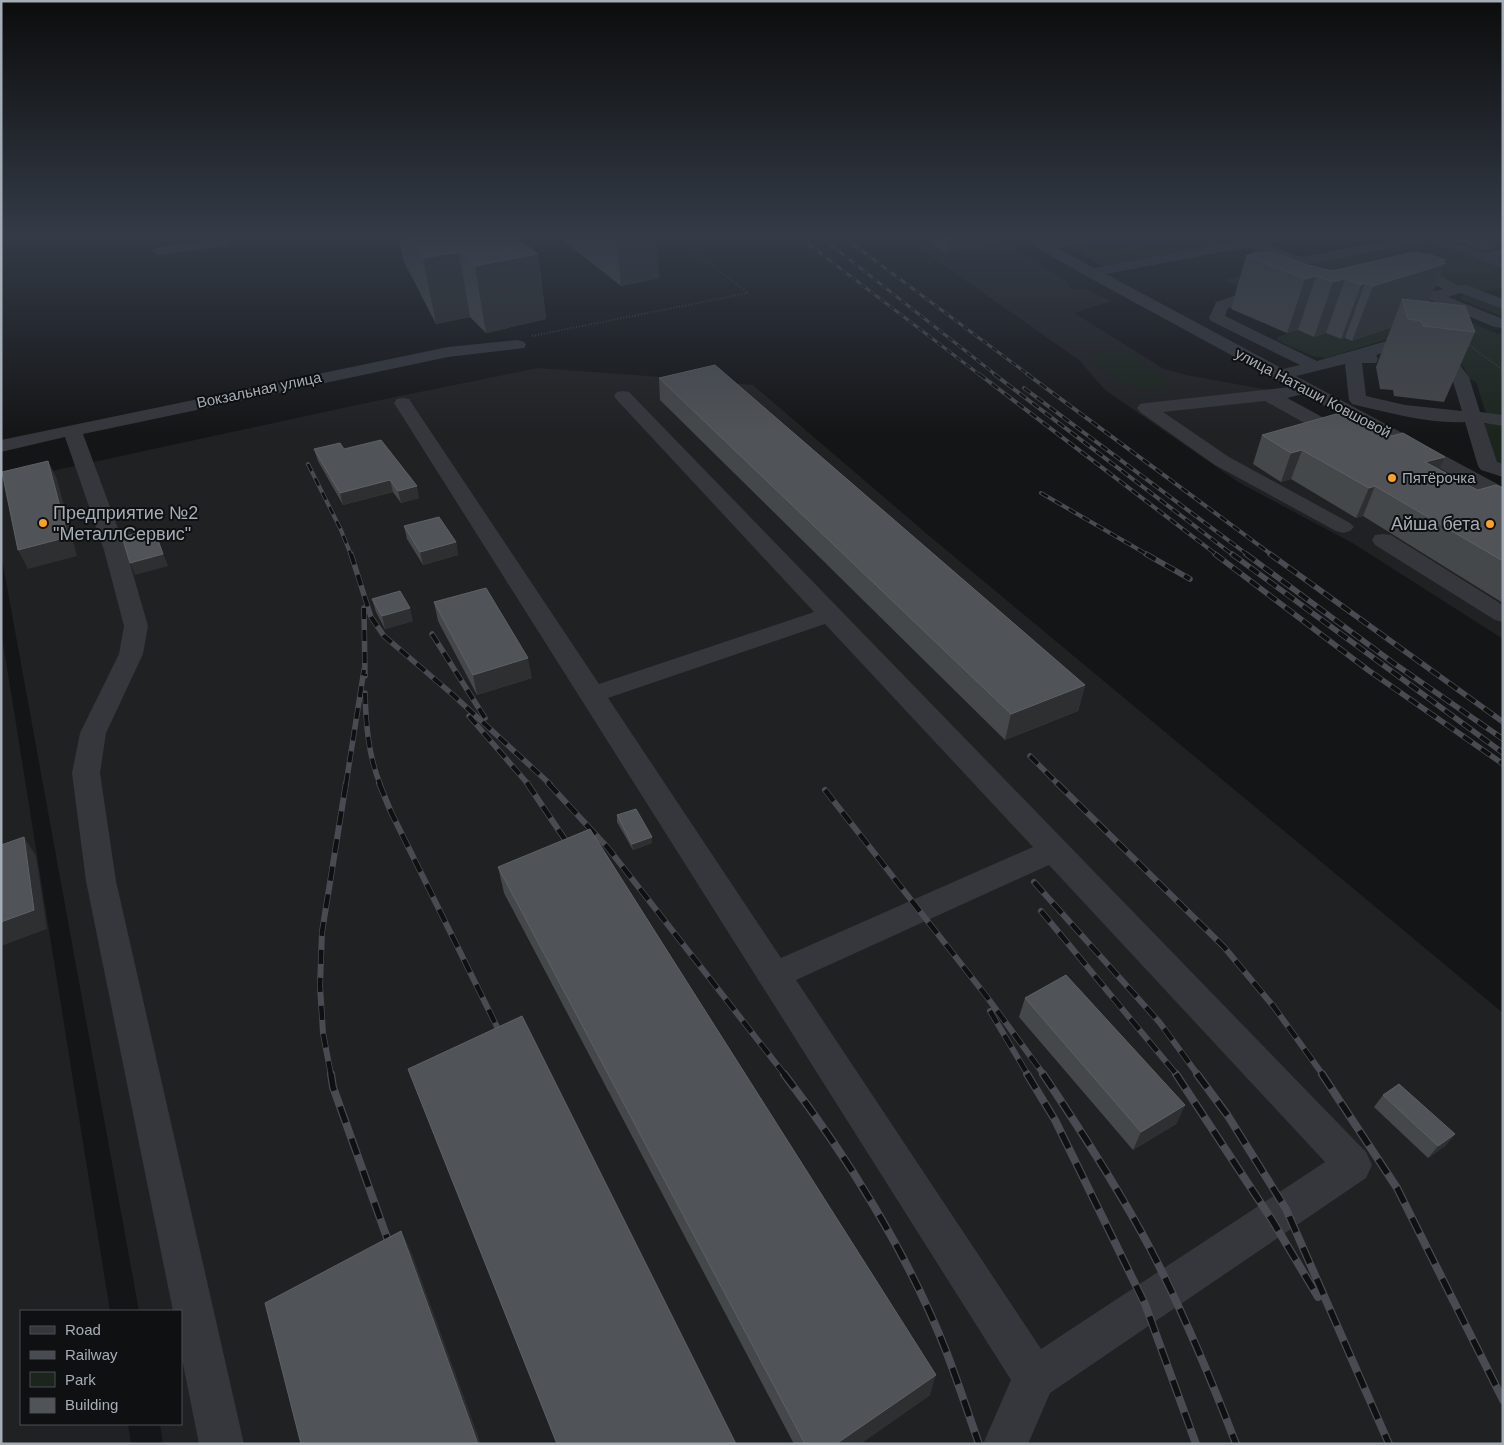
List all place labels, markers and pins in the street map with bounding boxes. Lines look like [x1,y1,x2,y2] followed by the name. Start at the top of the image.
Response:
[1402,469,1476,486] place label: Пятёрочка
[1386,472,1398,484] marker: Пятёрочка
[53,503,198,544] place label: Предприятие №2 "МеталлСервис"
[1391,514,1481,534] place label: Айша бета
[37,517,49,529] marker: Предприятие №2 "МеталлСервис"
[1484,518,1496,530] marker: Айша бета

